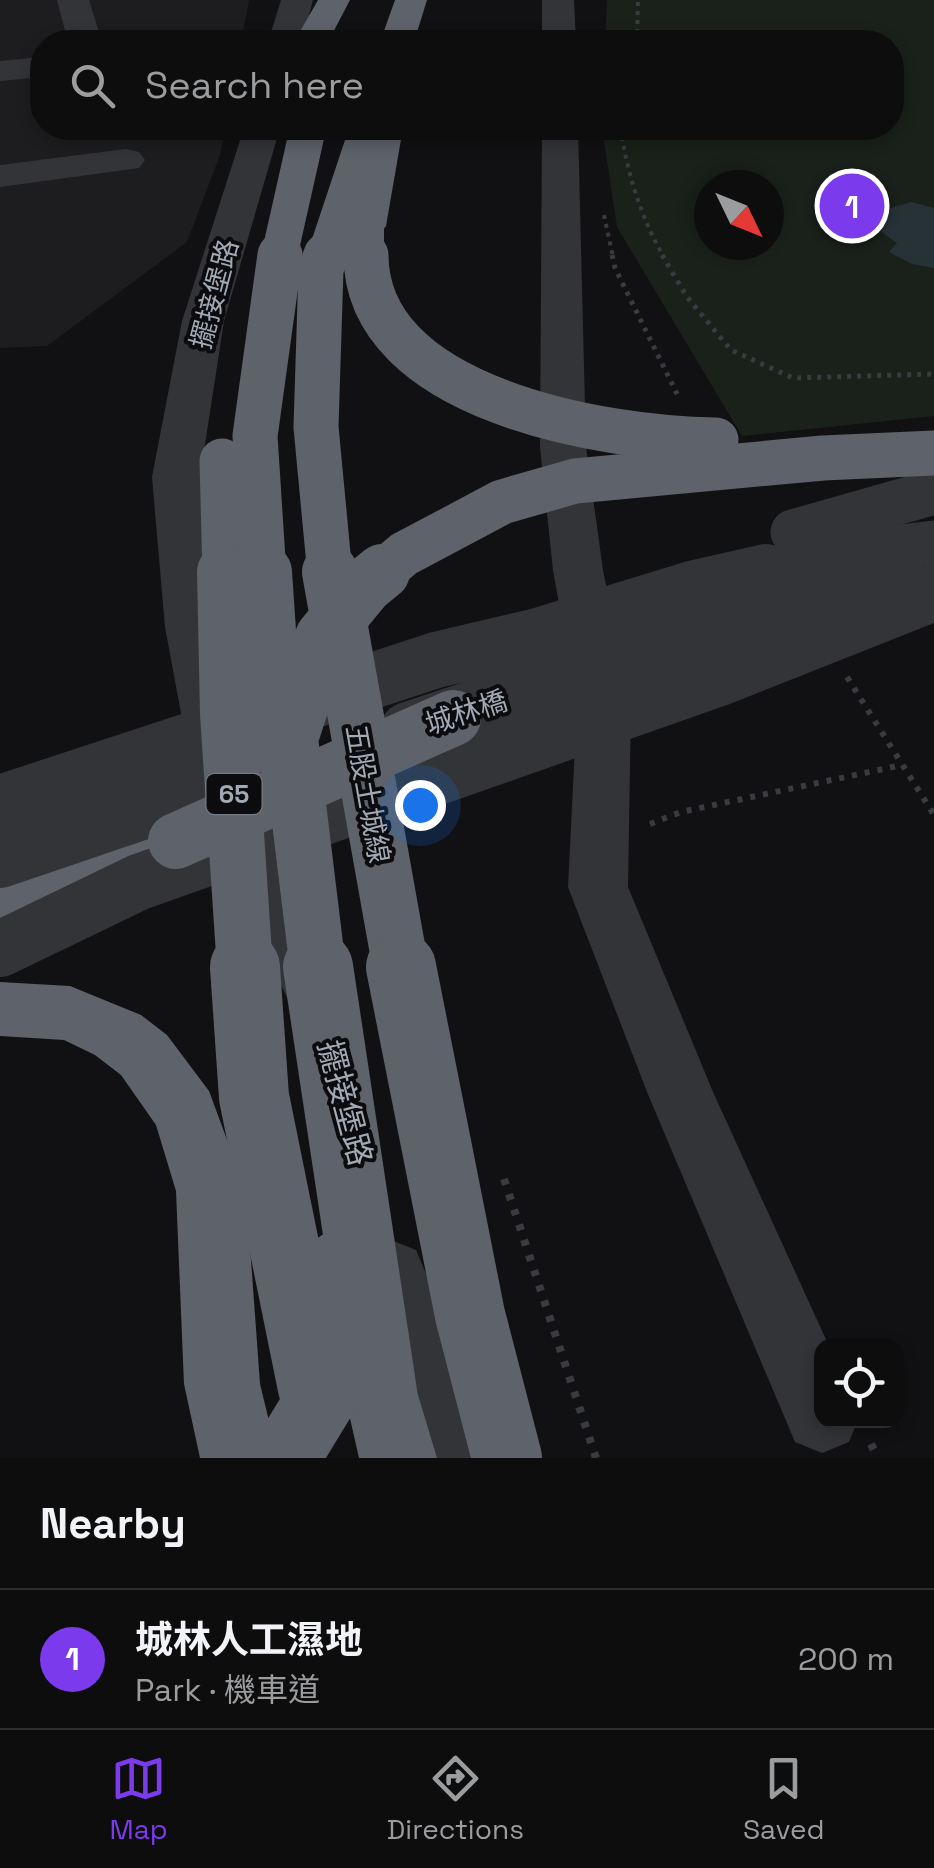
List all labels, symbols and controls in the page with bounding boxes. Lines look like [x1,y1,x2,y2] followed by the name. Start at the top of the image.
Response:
[30,30,904,140] search box
[65,58,120,113] icon: search
[145,61,364,109] text: Search here
[820,168,884,244] pin: 1
[694,170,784,260] north arrow
[182,235,246,353] street label: 擺接堡路
[420,682,512,742] street label: 城林橋
[338,722,398,866] street label: 五股土城線
[206,774,262,814] road number: 65
[395,780,446,831] your location
[309,1036,381,1170] street label: 擺接堡路
[814,1338,904,1428] map controls
[814,1338,904,1428] button: locate
[40,1497,186,1550] text: Nearby
[135,1616,363,1664] text: 城林人工濕地
[65,1639,80,1679] text: 1
[798,1639,894,1679] text: 200 m
[135,1670,320,1710] text: Park · 機車道
[109,1751,168,1847] tab: Map
[387,1751,524,1847] tab: Directions
[743,1751,825,1847] tab: Saved

